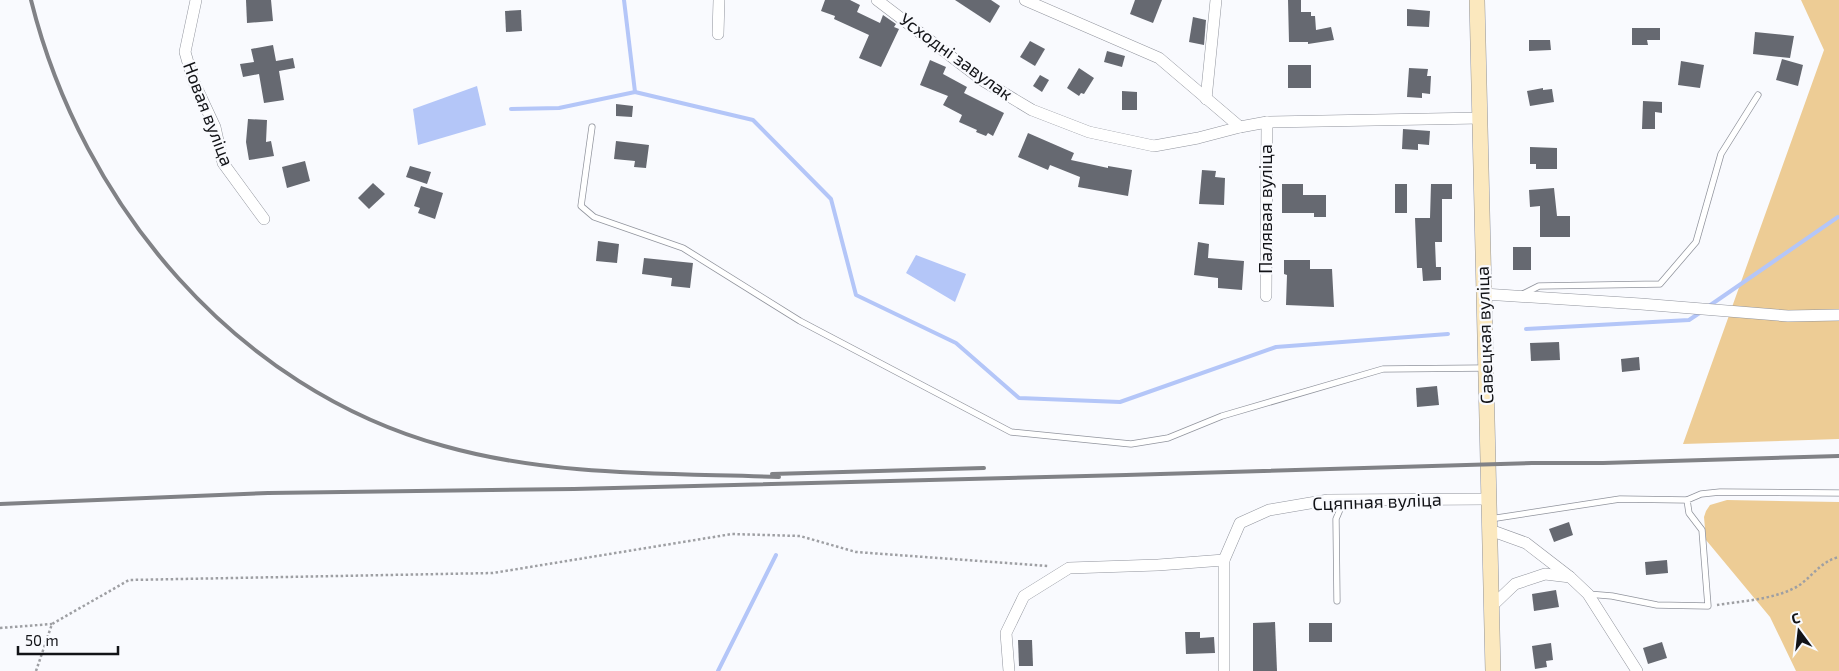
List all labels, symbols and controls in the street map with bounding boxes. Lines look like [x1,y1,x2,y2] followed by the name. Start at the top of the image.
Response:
[896,8,1018,105] street label: Усходні завулак
[179,58,239,169] street label: Новая вуліца
[1254,144,1276,274] street label: Палявая вуліца
[1471,266,1497,404] street label: Савецкая вуліца
[1312,488,1442,514] street label: Сцяпная вуліца
[1774,606,1824,656] north arrow
[1789,609,1802,627] text: С
[18,624,118,656] scale bar
[25,631,59,649] text: 50 m

